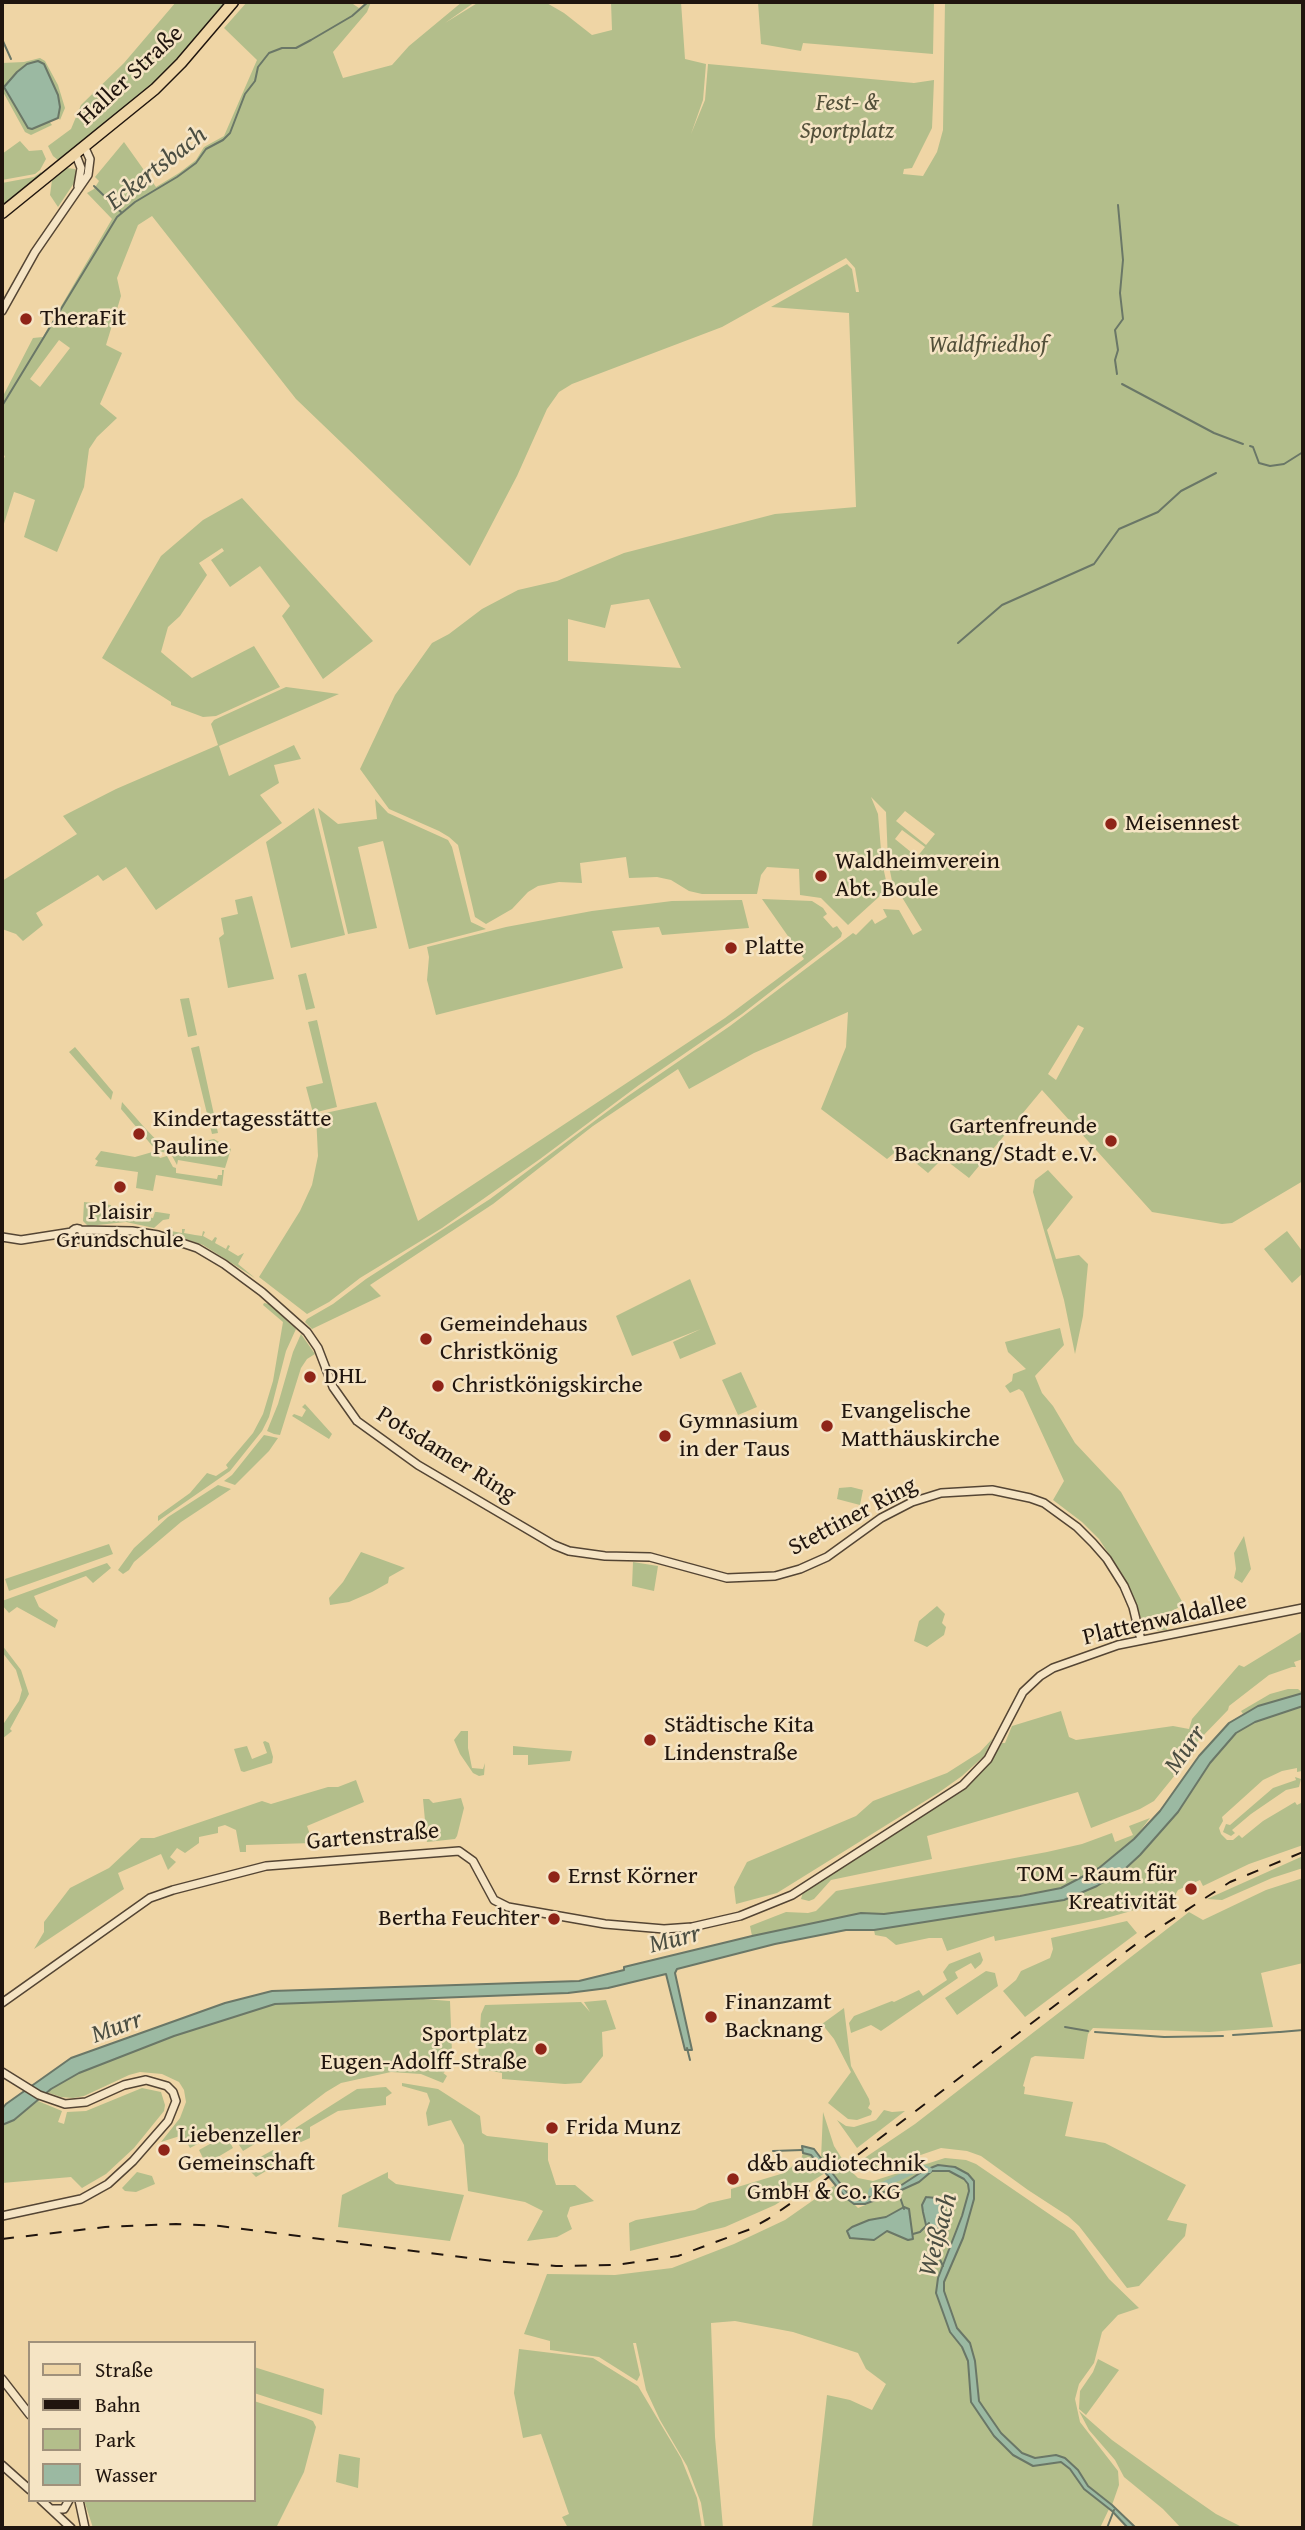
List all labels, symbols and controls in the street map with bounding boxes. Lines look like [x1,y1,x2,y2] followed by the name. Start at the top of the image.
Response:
[72,20,190,132] street label: Haller Straße
[800,90,894,146] park label: Fest- & Sportplatz
[100,120,214,218] water label: Eckertsbach
[40,305,126,333] place label: TheraFit
[18,311,34,327] marker: TheraFit
[928,332,1048,360] park label: Waldfriedhof
[1125,810,1240,838] place label: Meisennest
[1103,816,1119,832] marker: Meisennest
[835,848,1000,904] place label: Waldheimverein Abt. Boule
[813,868,829,884] marker: Waldheimverein Abt. Boule
[745,934,804,962] place label: Platte
[723,940,739,956] marker: Platte
[153,1106,331,1162] place label: Kindertagesstätte Pauline
[894,1113,1097,1169] place label: Gartenfreunde Backnang/Stadt e.V.
[131,1126,147,1142] marker: Kindertagesstätte Pauline
[1103,1133,1119,1149] marker: Gartenfreunde Backnang/Stadt e.V.
[112,1179,128,1195] marker: Plaisir Grundschule
[56,1199,184,1255] place label: Plaisir Grundschule
[440,1311,588,1367] place label: Gemeindehaus Christkönig
[418,1331,434,1347] marker: Gemeindehaus Christkönig
[324,1363,366,1391] place label: DHL
[302,1369,318,1385] marker: DHL
[452,1372,643,1400] place label: Christkönigskirche
[430,1378,446,1394] marker: Christkönigskirche
[841,1398,1000,1454] place label: Evangelische Matthäuskirche
[371,1401,521,1509] street label: Potsdamer Ring
[679,1408,798,1464] place label: Gymnasium in der Taus
[819,1418,835,1434] marker: Evangelische Matthäuskirche
[657,1428,673,1444] marker: Gymnasium in der Taus
[784,1471,922,1563] street label: Stettiner Ring
[1080,1587,1250,1653] street label: Plattenwaldallee
[664,1712,814,1768] place label: Städtische Kita Lindenstraße
[1158,1720,1214,1780] water label: Murr
[642,1732,658,1748] marker: Städtische Kita Lindenstraße
[306,1817,440,1857] street label: Gartenstraße
[1017,1861,1177,1917] place label: TOM - Raum für Kreativität
[568,1863,698,1891] place label: Ernst Körner
[546,1869,562,1885] marker: Ernst Körner
[1183,1881,1199,1897] marker: TOM - Raum für Kreativität
[378,1905,540,1933] place label: Bertha Feuchter
[546,1911,562,1927] marker: Bertha Feuchter
[646,1919,704,1961] water label: Murr
[725,1989,832,2045] place label: Finanzamt Backnang
[87,2004,147,2052] water label: Murr
[703,2009,719,2025] marker: Finanzamt Backnang
[320,2021,527,2077] place label: Sportplatz Eugen-Adolff-Straße
[533,2041,549,2057] marker: Sportplatz Eugen-Adolff-Straße
[566,2114,680,2142] place label: Frida Munz
[544,2120,560,2136] marker: Frida Munz
[178,2122,315,2178] place label: Liebenzeller Gemeinschaft
[156,2142,172,2158] marker: Liebenzeller Gemeinschaft
[747,2151,926,2207] place label: d&b audiotechnik GmbH & Co. KG
[725,2171,741,2187] marker: d&b audiotechnik GmbH & Co. KG
[913,2190,965,2280] water label: Weißach
[28,2341,256,2502] legend
[95,2354,153,2385] text: Straße
[95,2389,140,2420] text: Bahn
[95,2424,136,2455] text: Park
[95,2459,157,2490] text: Wasser

